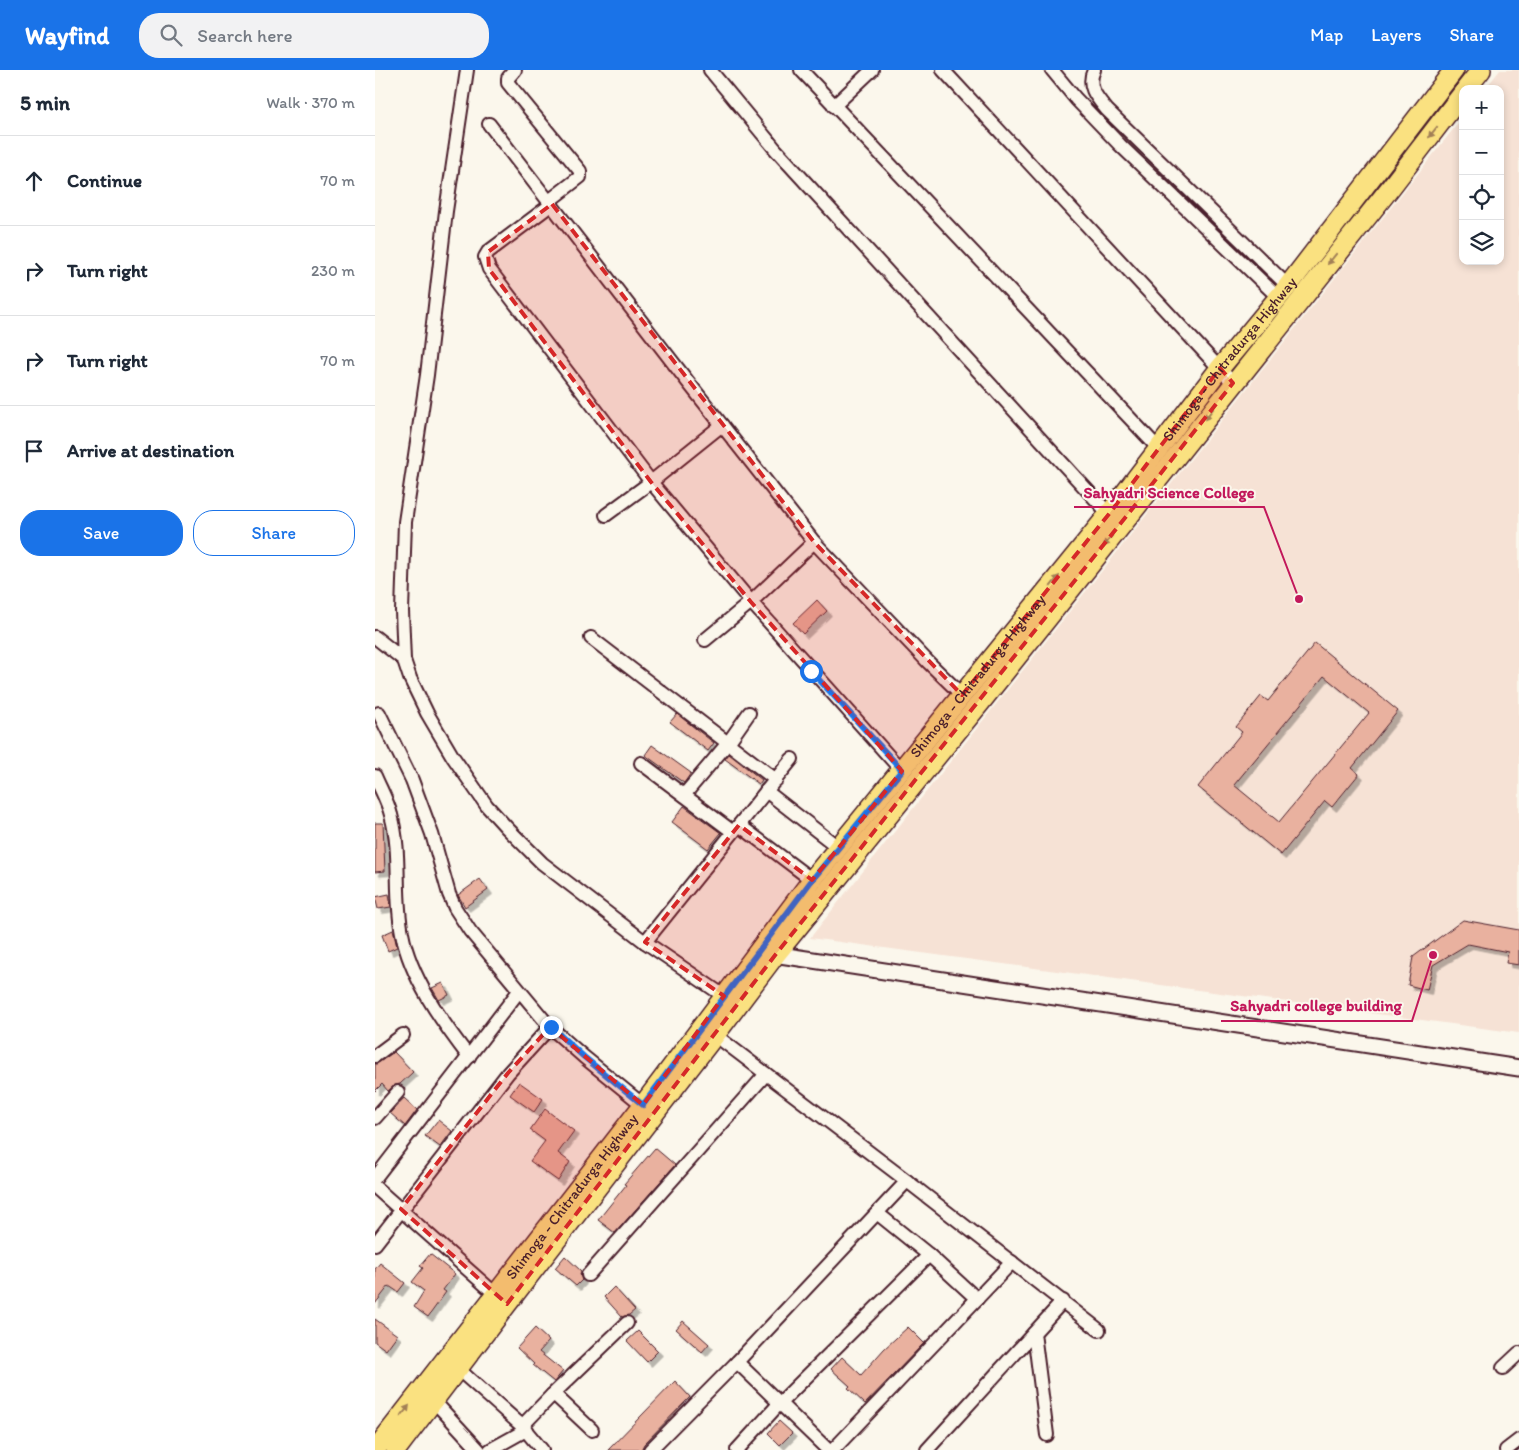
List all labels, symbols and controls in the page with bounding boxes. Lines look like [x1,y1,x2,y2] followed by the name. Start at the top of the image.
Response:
[139,13,489,58] search box
[25,21,109,50] text: Wayfind
[157,21,185,49] icon: search
[197,24,293,47] text: Search here
[1310,24,1343,46] text: Map
[1371,24,1421,46] text: Layers
[1449,24,1494,46] text: Share
[1459,85,1504,265] map controls
[1459,85,1504,130] button: +
[20,90,70,115] text: 5 min
[266,93,355,112] text: Walk · 370 m
[1427,125,1438,138] one-way arrow
[1459,130,1504,175] button: −
[20,167,48,195] icon: ahead
[67,169,142,192] text: Continue
[320,171,355,190] text: 70 m
[1459,175,1504,220] button: locate
[1459,220,1504,265] button: layers
[1327,253,1338,266] one-way arrow
[20,257,48,285] icon: right
[67,259,148,282] text: Turn right
[311,261,355,280] text: 230 m
[1159,273,1301,445] street label: Shimoga - Chitradurga Highway
[20,347,48,375] icon: right
[67,349,148,372] text: Turn right
[320,351,355,370] text: 70 m
[1203,407,1214,420] one-way arrow
[20,437,48,465] icon: arrive
[67,439,234,462] text: Arrive at destination
[1074,476,1264,507] callout: Sahyadri Science College
[1084,483,1255,503] text: Sahyadri Science College
[20,510,183,556] button: Save
[193,510,355,556] button: Share
[1102,534,1113,547] one-way arrow
[1050,575,1061,588] one-way arrow
[906,591,1049,761] street label: Shimoga - Chitradurga Highway
[800,660,823,683] route start
[1221,990,1412,1021] callout: Sahyadri college building
[1230,996,1402,1016] text: Sahyadri college building
[540,1016,563,1039] route end
[502,1110,642,1283] street label: Shimoga - Chitradurga Highway
[400,1404,410,1418] one-way arrow

